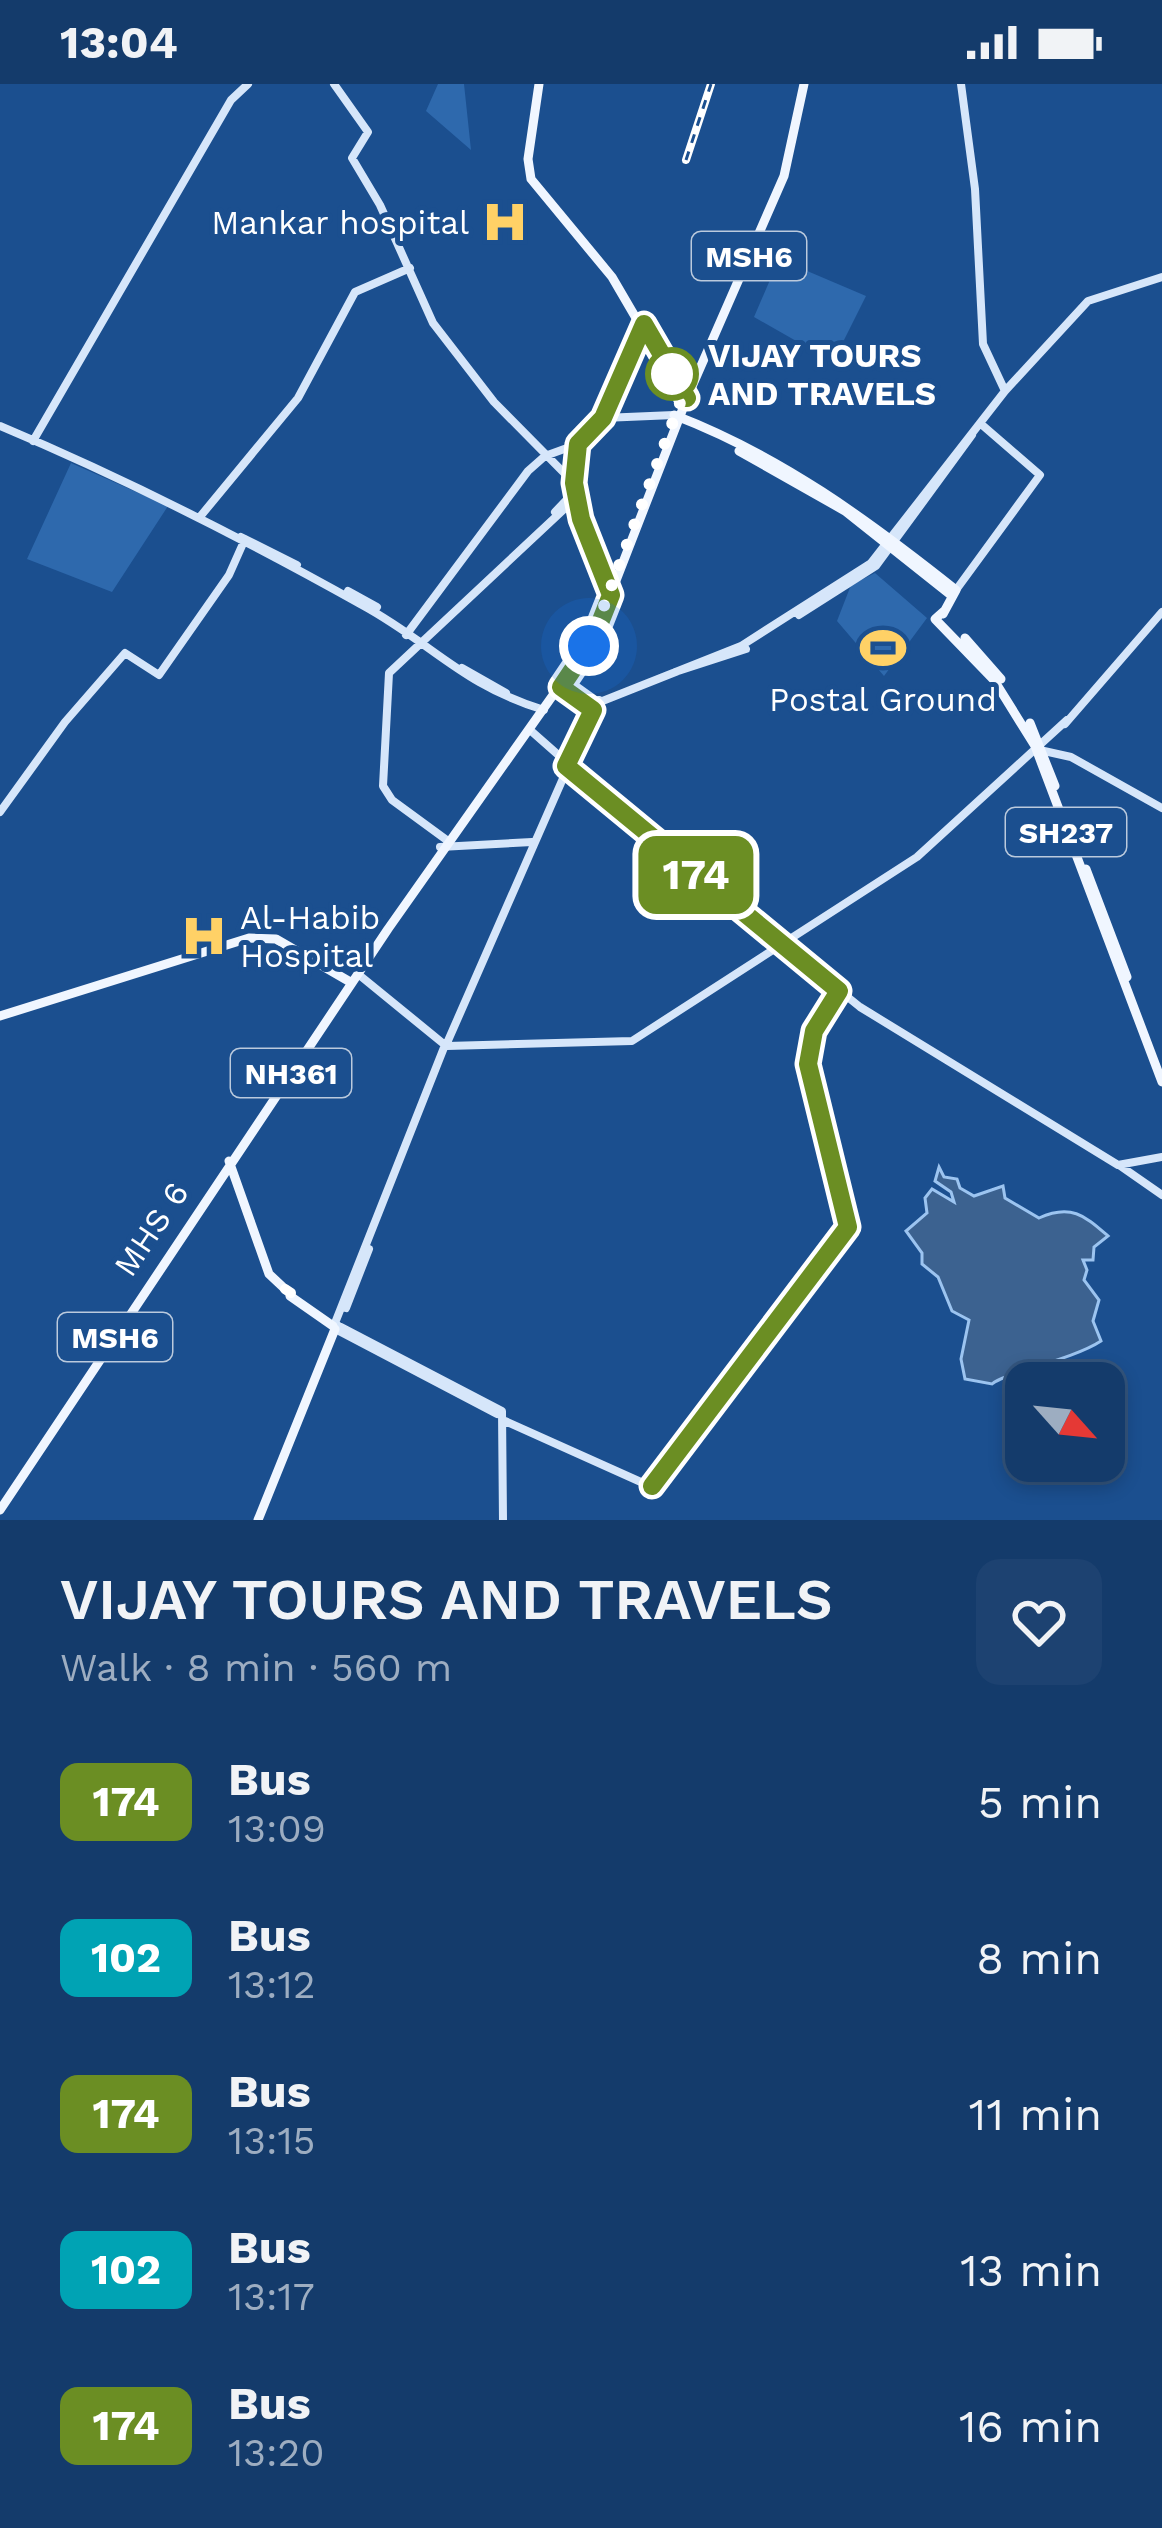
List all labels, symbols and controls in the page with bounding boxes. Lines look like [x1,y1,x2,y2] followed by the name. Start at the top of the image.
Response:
[60,16,178,69] text: 13:04
[480,197,530,247] hospital icon: Mankar hospital
[211,203,469,242] place label: Mankar hospital
[692,232,806,280] road number: MSH6
[708,336,936,413] place label: VIJAY TOURS AND TRAVELS
[647,349,697,399] marker: VIJAY TOURS AND TRAVELS
[559,616,619,676] your location
[858,623,908,673] sports icon: Postal Ground
[769,680,997,719] place label: Postal Ground
[1006,808,1126,856] road number: SH237
[627,836,765,914] line badge: 174
[662,850,730,899] text: 174
[240,898,380,975] place label: Al-Habib Hospital
[179,911,229,961] hospital icon: Al-Habib Hospital
[231,1049,351,1097] road number: NH361
[106,1175,196,1283] street label: MHS 6
[58,1313,172,1361] road number: MSH6
[1005,1362,1125,1482] north arrow
[1005,1362,1125,1482] map controls
[976,1559,1102,1685] button: heart
[60,1566,833,1633] text: VIJAY TOURS AND TRAVELS
[60,1645,452,1690] text: Walk · 8 min · 560 m
[228,1753,311,1806] text: Bus
[978,1776,1102,1829] text: 5 min
[92,1777,160,1826] text: 174
[228,1806,326,1851] text: 13:09
[228,1909,311,1962] text: Bus
[976,1932,1102,1985] text: 8 min
[91,1933,161,1982] text: 102
[228,1962,315,2007] text: 13:12
[228,2065,311,2118] text: Bus
[969,2088,1102,2141] text: 11 min
[92,2089,160,2138] text: 174
[228,2118,315,2163] text: 13:15
[228,2221,311,2274] text: Bus
[960,2244,1102,2297] text: 13 min
[91,2245,161,2294] text: 102
[228,2274,315,2319] text: 13:17
[228,2377,311,2430] text: Bus
[959,2400,1102,2453] text: 16 min
[92,2401,160,2450] text: 174
[228,2430,325,2475] text: 13:20

